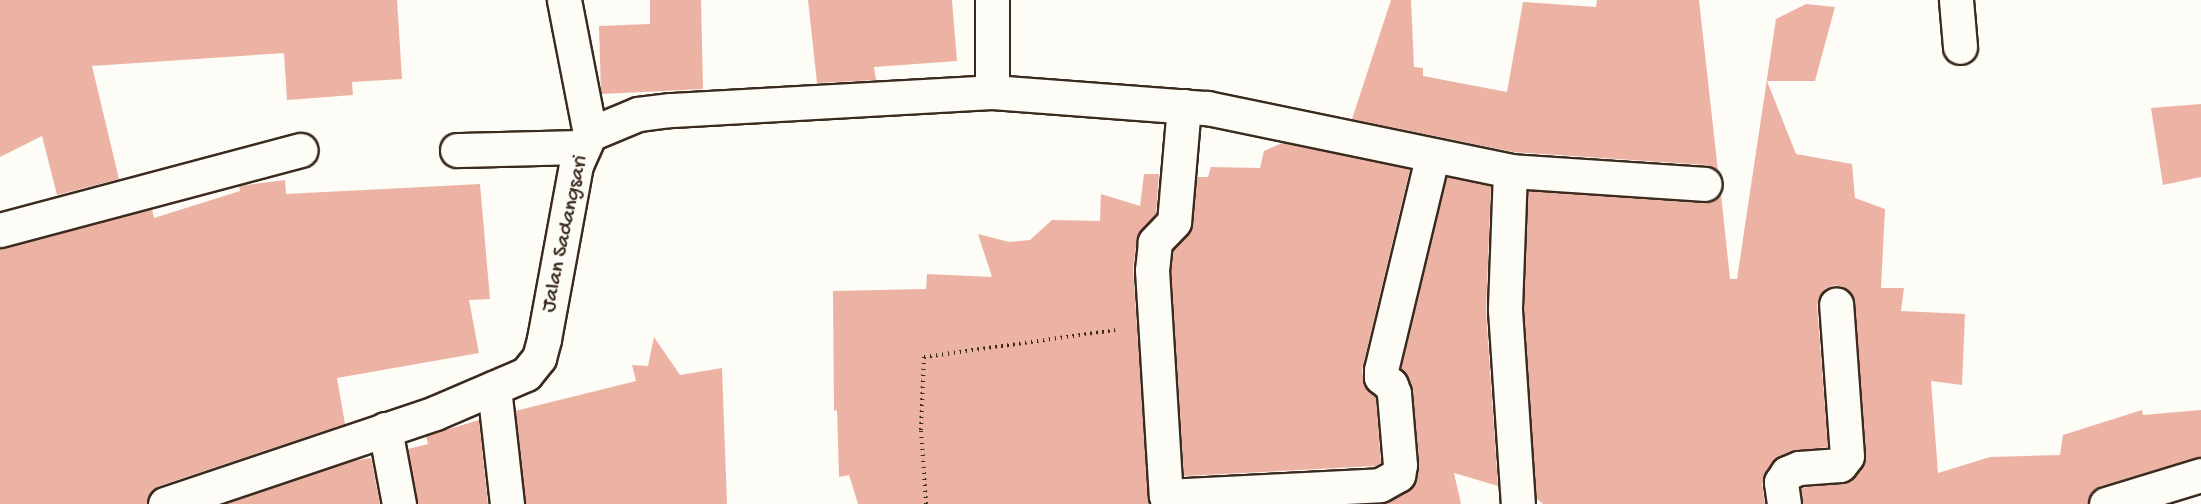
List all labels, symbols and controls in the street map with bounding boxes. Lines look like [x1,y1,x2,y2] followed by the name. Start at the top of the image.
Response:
[536,153,596,315] street label: Jalan Sadangsari

